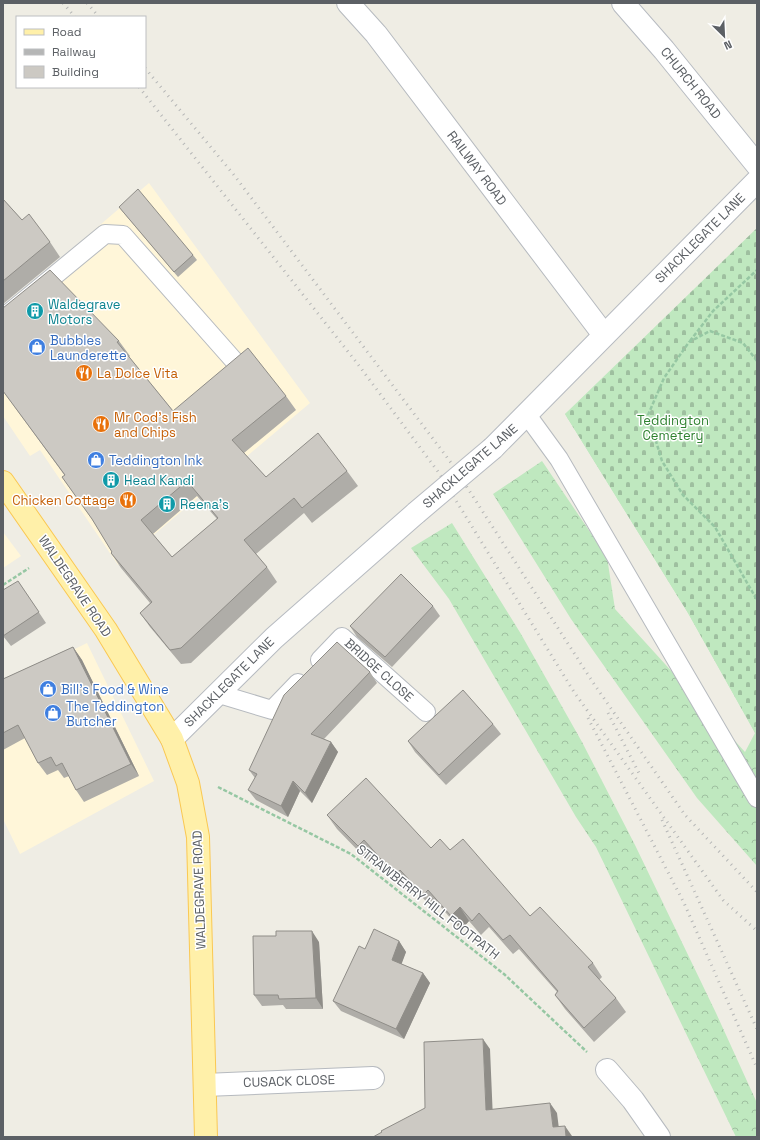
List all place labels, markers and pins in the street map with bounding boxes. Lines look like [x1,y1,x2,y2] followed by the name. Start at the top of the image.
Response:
[48,296,121,328] place label: Waldegrave Motors
[25,301,45,321] building icon: Waldegrave Motors
[50,332,127,364] place label: Bubbles Launderette
[27,337,47,357] shop icon: Bubbles Launderette
[74,363,94,383] restaurant icon: La Dolce Vita
[97,365,179,382] place label: La Dolce Vita
[114,409,197,441] place label: Mr Cod's Fish and Chips
[91,414,111,434] restaurant icon: Mr Cod's Fish and Chips
[86,450,106,470] shop icon: Teddington Ink
[109,452,203,469] place label: Teddington Ink
[101,470,121,490] building icon: Head Kandi
[124,472,194,489] place label: Head Kandi
[118,490,138,510] restaurant icon: Chicken Cottage
[12,492,115,509] place label: Chicken Cottage
[157,494,177,514] building icon: Reena's
[180,496,229,513] place label: Reena's
[38,679,58,699] shop icon: Bill's Food & Wine
[61,681,169,698] place label: Bill's Food & Wine
[66,698,164,730] place label: The Teddington Butcher
[43,703,63,723] shop icon: The Teddington Butcher

